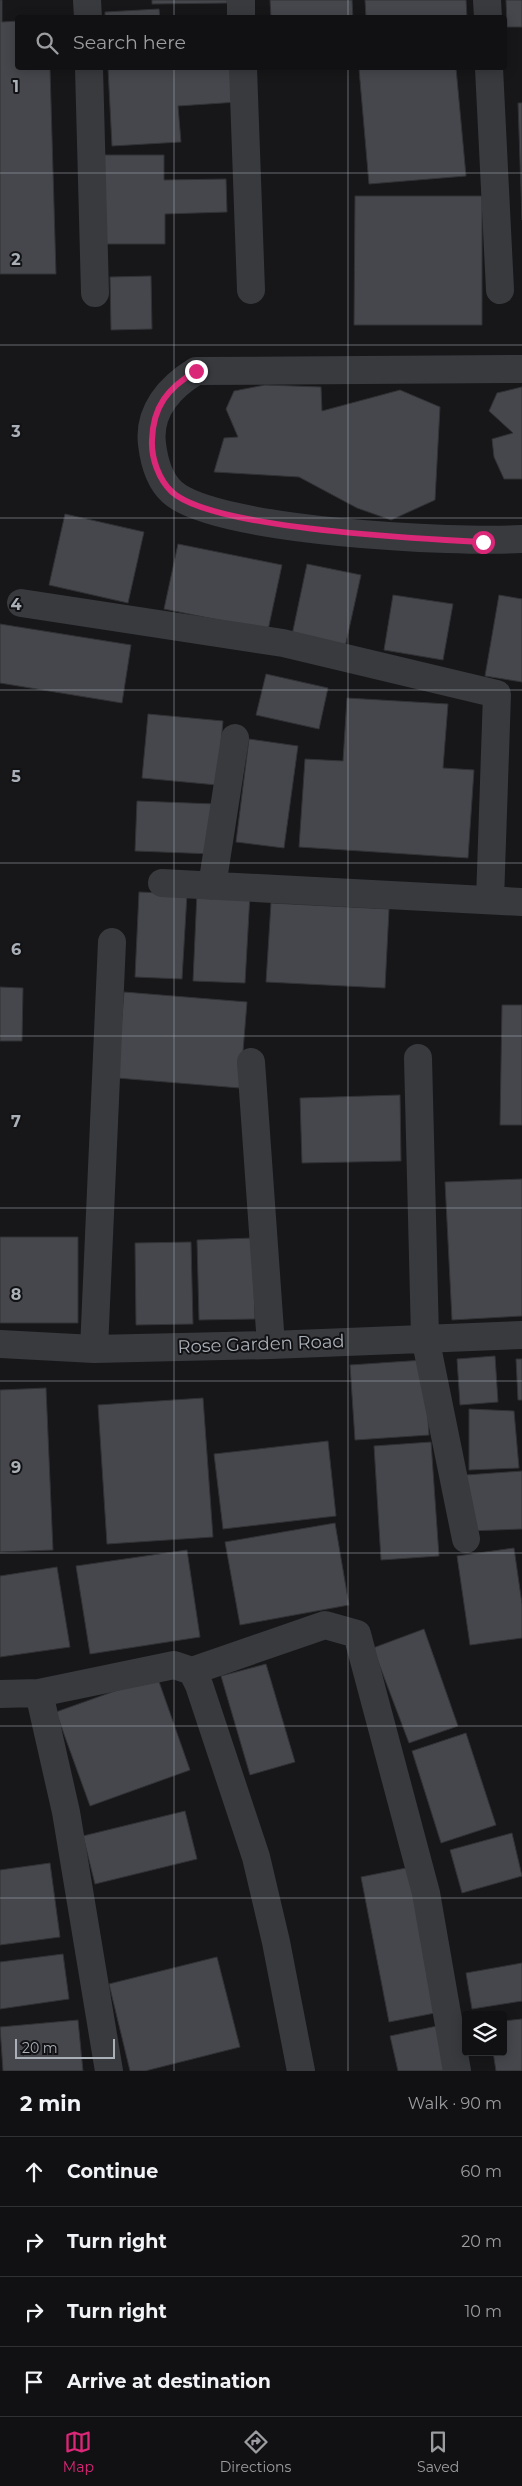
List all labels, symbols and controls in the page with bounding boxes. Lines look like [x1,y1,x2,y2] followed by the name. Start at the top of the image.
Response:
[15,15,507,70] search box
[33,29,61,57] icon: search
[73,31,186,54] text: Search here
[13,77,19,96] text: 1
[11,250,21,269] text: 2
[185,360,208,383] route end
[10,422,21,441] text: 3
[472,531,495,554] route start
[10,595,22,614] text: 4
[11,767,21,786] text: 5
[11,940,21,959] text: 6
[11,1112,21,1131] text: 7
[11,1285,21,1304] text: 8
[177,1330,345,1358] street label: Rose Garden Road
[11,1458,21,1477] text: 9
[462,2011,507,2056] map controls
[462,2011,507,2056] button: layers
[15,2036,115,2059] scale bar
[22,2039,58,2057] text: 20 m
[20,2091,81,2116] text: 2 min
[408,2094,502,2113] text: Walk · 90 m
[20,2158,48,2186] icon: ahead
[67,2160,158,2183] text: Continue
[460,2162,502,2181] text: 60 m
[20,2228,48,2256] icon: right
[67,2230,167,2253] text: Turn right
[461,2232,502,2251] text: 20 m
[20,2298,48,2326] icon: right
[67,2300,167,2323] text: Turn right
[464,2302,502,2321] text: 10 m
[20,2368,48,2396] icon: arrive
[67,2370,271,2393] text: Arrive at destination
[63,2428,94,2476] tab: Map
[220,2428,291,2476] tab: Directions
[417,2428,459,2476] tab: Saved

